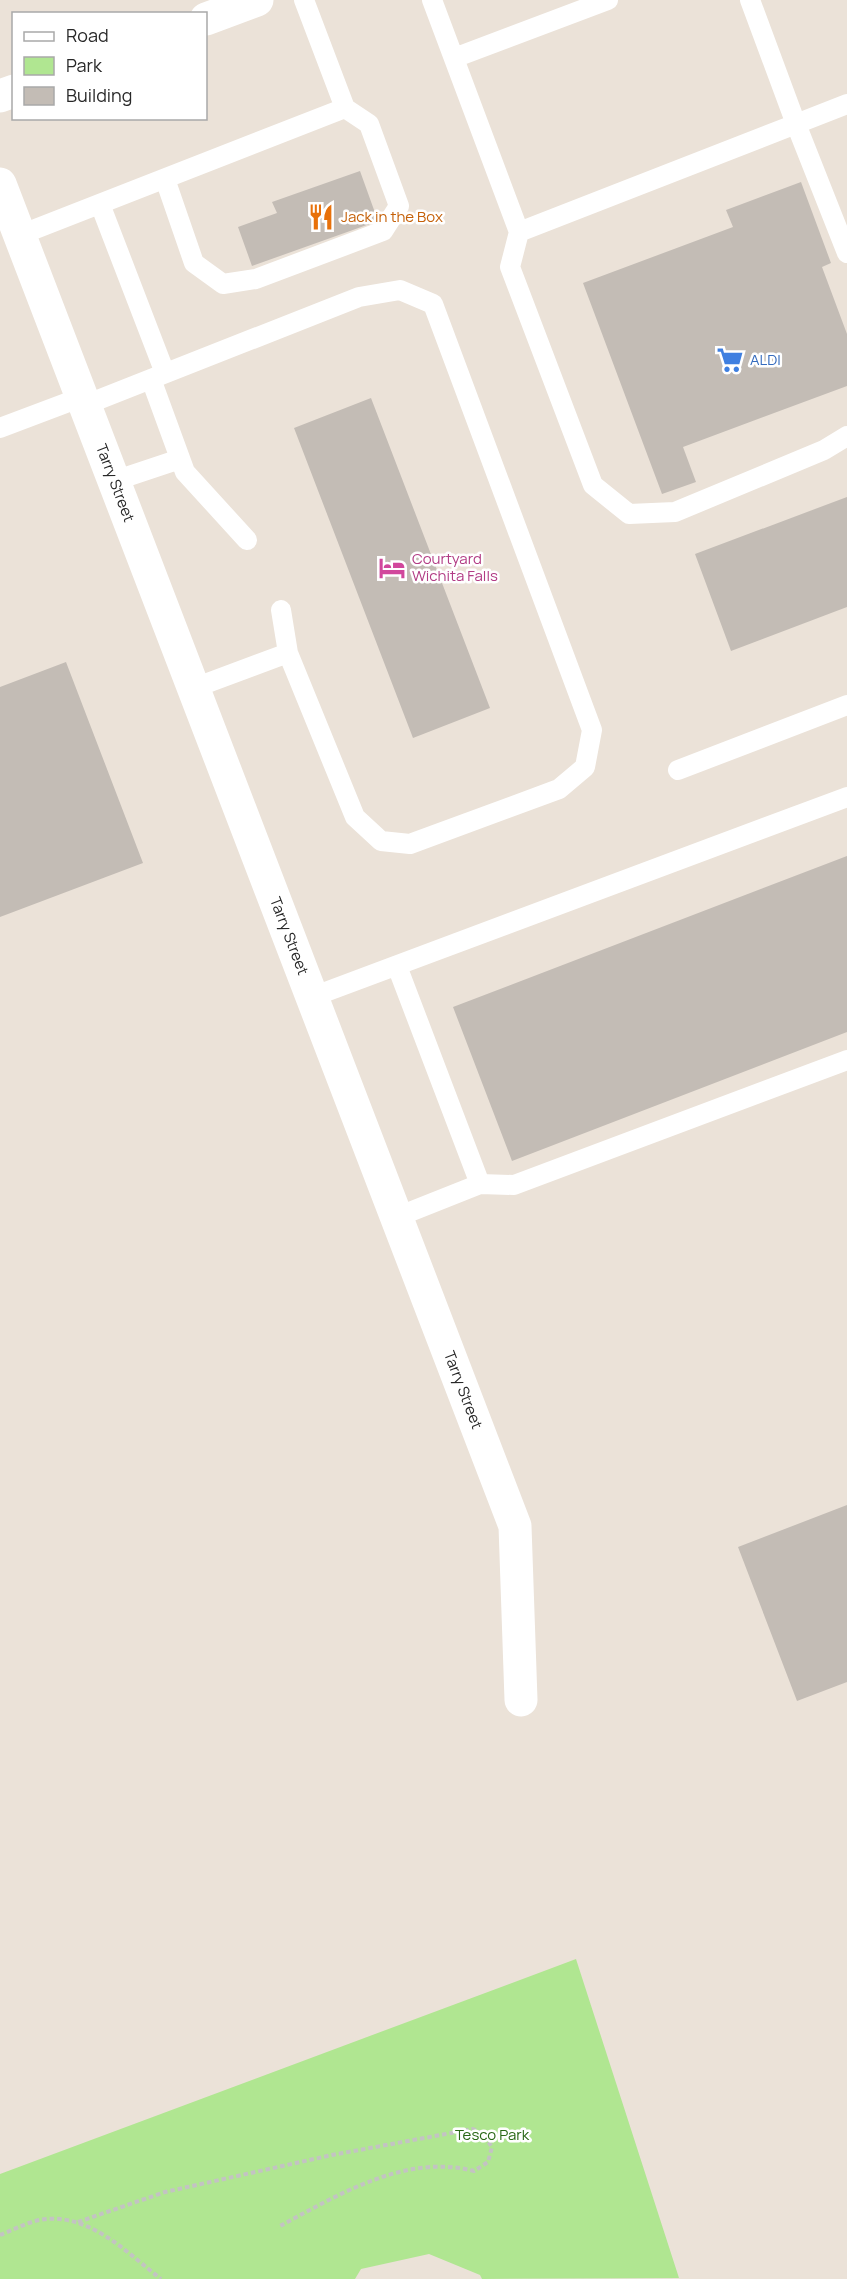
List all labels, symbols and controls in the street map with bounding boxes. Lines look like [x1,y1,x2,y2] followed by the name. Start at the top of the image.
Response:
[12,12,207,120] legend
[66,23,109,47] text: Road
[66,53,103,77] text: Park
[66,83,132,107] text: Building
[306,202,336,232] restaurant icon: Jack in the Box
[341,206,443,227] place label: Jack in the Box
[715,345,745,375] supermarket icon: ALDI
[750,349,781,370] place label: ALDI
[91,441,140,525] street label: Tarry Street
[412,548,498,586] place label: Courtyard Wichita Falls
[377,553,407,583] hotel icon: Courtyard Wichita Falls
[265,894,314,978] street label: Tarry Street
[439,1348,488,1432] street label: Tarry Street
[455,2124,530,2145] park label: Tesco Park

